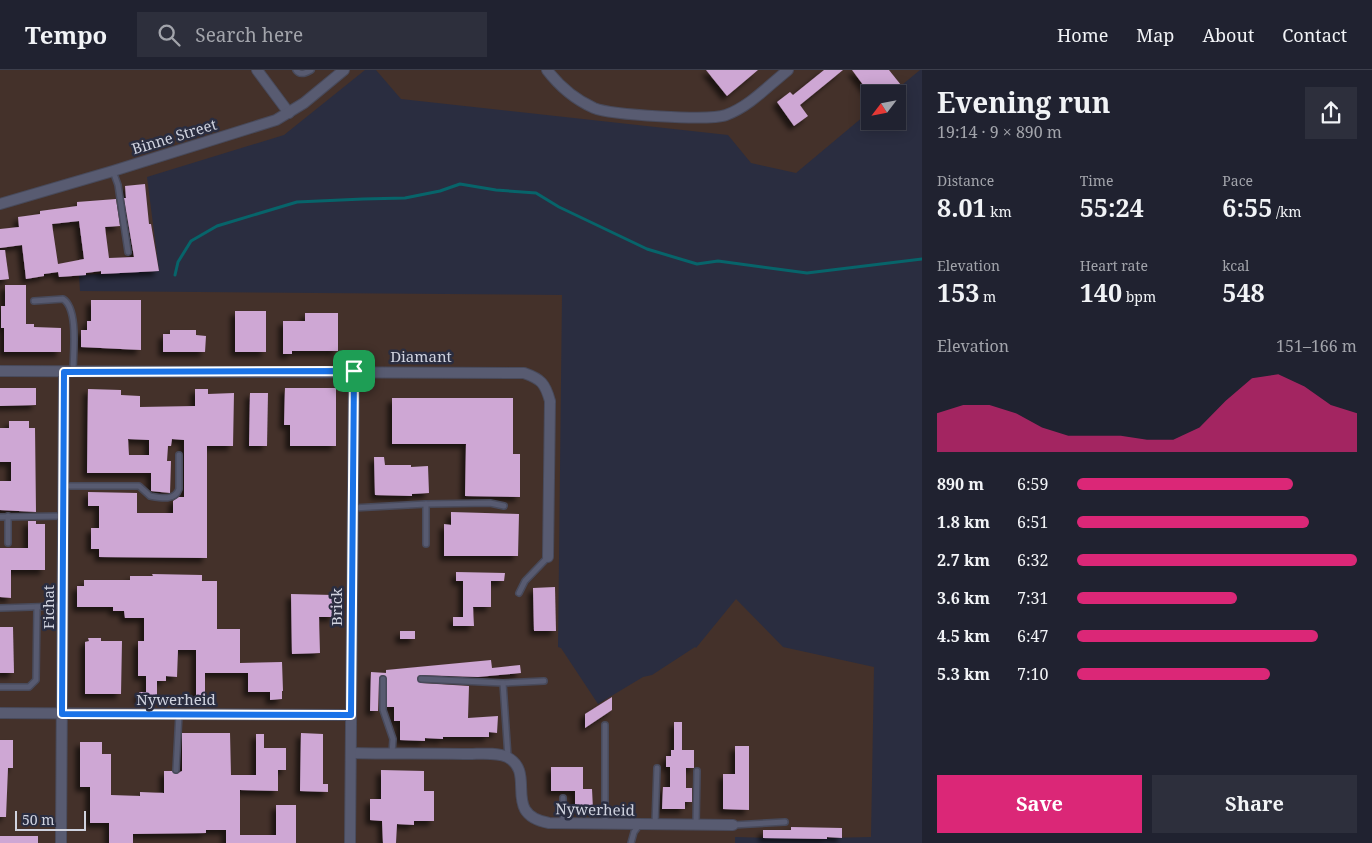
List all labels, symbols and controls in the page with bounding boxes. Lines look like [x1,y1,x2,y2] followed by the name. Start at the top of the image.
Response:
[137,12,487,57] search box
[25,18,107,51] text: Tempo
[155,21,183,49] icon: search
[195,22,303,48] text: Search here
[1057,23,1108,47] text: Home
[1136,23,1174,47] text: Map
[1202,23,1254,47] text: About
[1282,23,1347,47] text: Contact
[937,83,1110,121] text: Evening run
[861,85,906,130] north arrow
[861,85,906,130] map controls
[1305,87,1357,139] button: share
[129,114,219,158] street label: Binne Street
[937,121,1062,143] text: 19:14 · 9 × 890 m
[937,171,994,190] text: Distance
[1080,171,1113,190] text: Time
[1222,171,1253,190] text: Pace
[937,190,987,224] text: 8.01
[1080,190,1144,224] text: 55:24
[1222,190,1272,224] text: 6:55
[987,202,1012,221] text: km
[1272,202,1301,221] text: /km
[937,256,1000,275] text: Elevation
[1080,256,1148,275] text: Heart rate
[1222,256,1249,275] text: kcal
[937,275,979,309] text: 153
[1080,275,1122,309] text: 140
[1222,275,1265,309] text: 548
[979,287,996,306] text: m
[1122,287,1156,306] text: bpm
[937,335,1009,357] text: Elevation
[1276,335,1357,357] text: 151–166 m
[390,346,452,366] street label: Diamant
[333,350,375,392] pin
[340,357,368,385] icon: arrive
[937,473,984,495] text: 890 m
[1017,473,1048,495] text: 6:59
[937,511,990,533] text: 1.8 km
[1017,511,1048,533] text: 6:51
[937,549,990,571] text: 2.7 km
[1017,549,1048,571] text: 6:32
[38,585,58,629] street label: Fichat
[937,587,990,609] text: 3.6 km
[1017,587,1048,609] text: 7:31
[326,588,346,626] street label: Brick
[937,625,990,647] text: 4.5 km
[1017,625,1048,647] text: 6:47
[937,663,990,685] text: 5.3 km
[1017,663,1048,685] text: 7:10
[136,689,216,709] street label: Nywerheid
[937,775,1142,833] button: Save
[1152,775,1357,833] button: Share
[555,798,635,820] street label: Nywerheid
[15,808,86,831] scale bar
[22,810,55,829] text: 50 m

